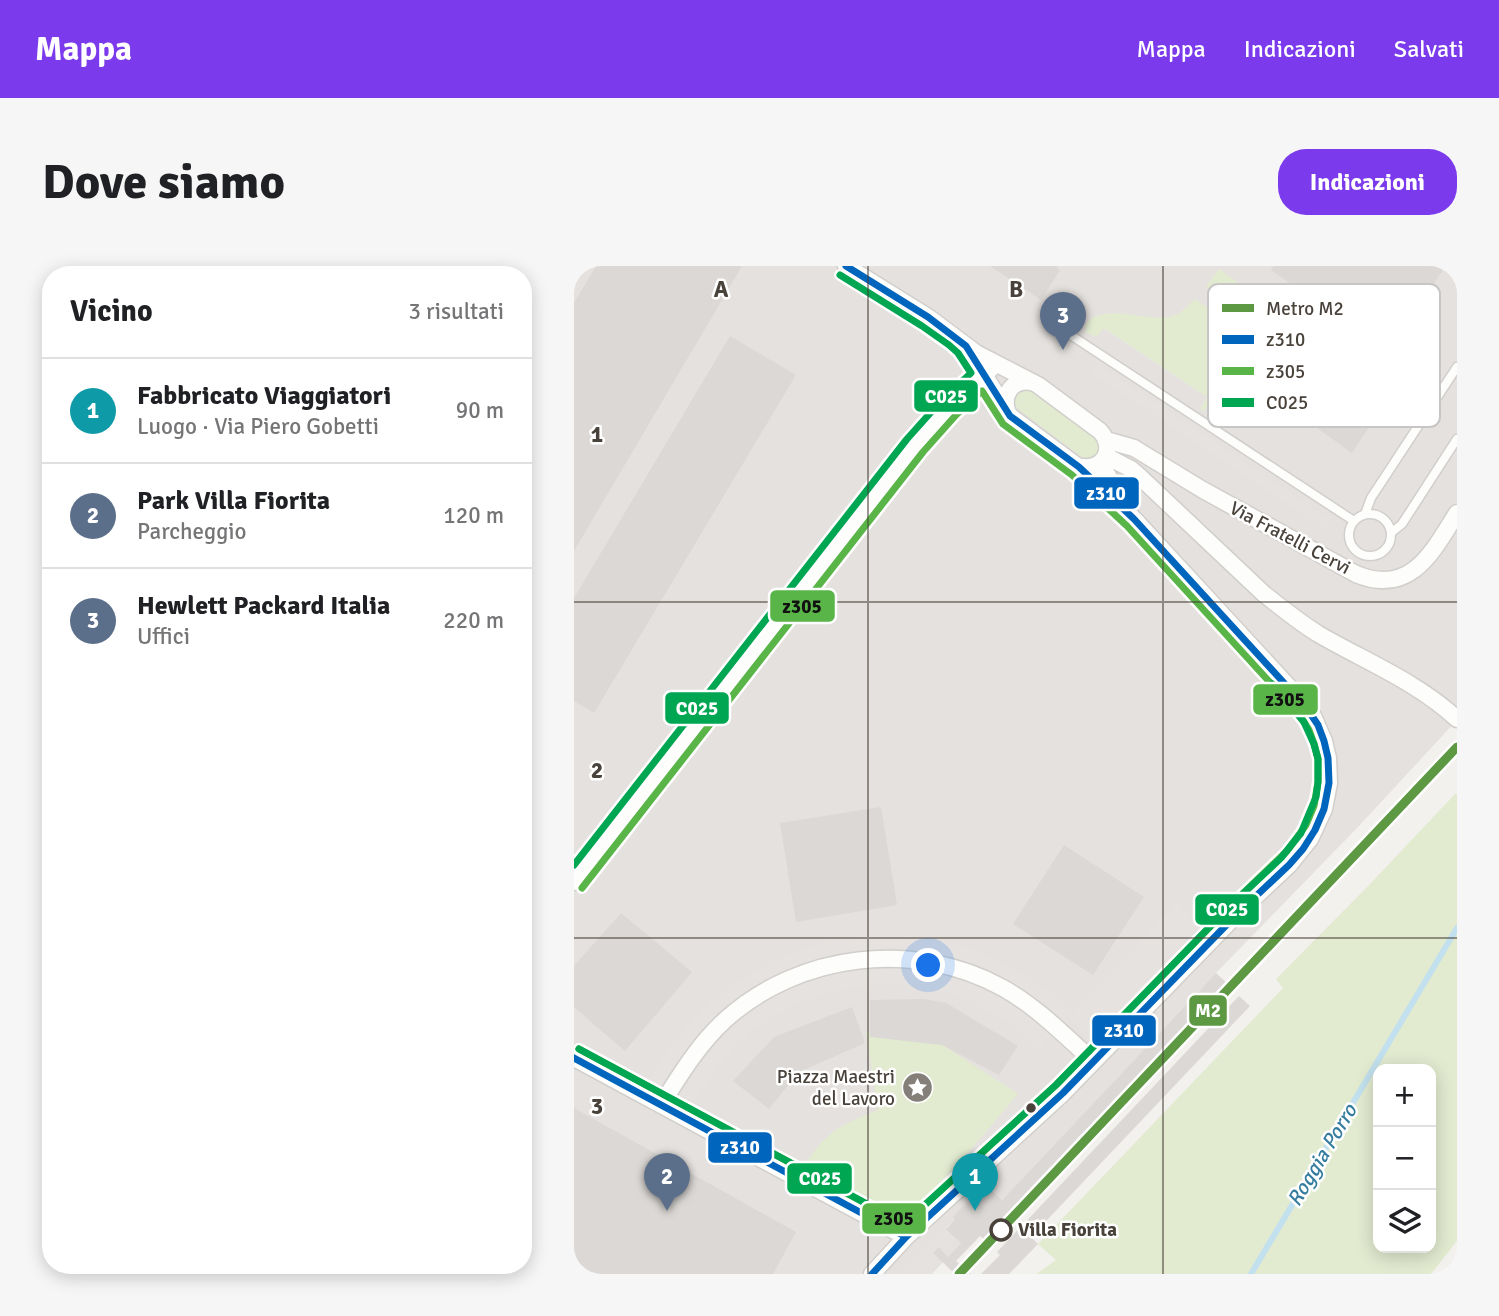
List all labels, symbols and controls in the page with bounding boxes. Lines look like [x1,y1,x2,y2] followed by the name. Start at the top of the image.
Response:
[35,29,132,70] text: Mappa
[1137,34,1206,64] text: Mappa
[1244,34,1356,64] text: Indicazioni
[1394,34,1464,64] text: Salvati
[1278,149,1457,215] button: Indicazioni
[42,152,285,212] text: Dove siamo
[714,275,729,304] text: A
[1009,275,1023,304] text: B
[1208,284,1440,427] legend
[1040,292,1086,350] pin: 3
[70,293,153,330] text: Vicino
[408,297,504,326] text: 3 risultati
[1266,297,1344,321] text: Metro M2
[1266,328,1305,352] text: z310
[1266,360,1305,384] text: z305
[913,379,979,413] line badge: C025
[137,380,391,412] text: Fabbricato Viaggiatori
[925,385,967,409] text: C025
[1266,391,1308,415] text: C025
[87,396,99,425] text: 1
[456,396,504,425] text: 90 m
[137,412,379,441] text: Luogo · Via Piero Gobetti
[591,420,603,449] text: 1
[1073,476,1140,510] line badge: z310
[1086,482,1126,506] text: z310
[137,485,330,517] text: Park Villa Fiorita
[1225,496,1355,580] street label: Via Fratelli Cervi
[87,501,99,530] text: 2
[443,501,504,530] text: 120 m
[137,517,247,546] text: Parcheggio
[769,589,836,623] line badge: z305
[137,590,390,622] text: Hewlett Packard Italia
[782,595,822,619] text: z305
[87,606,99,635] text: 3
[443,606,504,635] text: 220 m
[137,622,190,651] text: Uffici
[1252,683,1319,716] line badge: z305
[1265,688,1305,712] text: z305
[664,691,730,725] line badge: C025
[676,697,718,721] text: C025
[591,756,603,785] text: 2
[1194,893,1260,926] line badge: C025
[1206,898,1248,922] text: C025
[911,948,945,982] your location
[1188,994,1228,1027] line badge: M2
[1195,999,1221,1023] text: M2
[1091,1014,1157,1047] line badge: z310
[1104,1019,1144,1043] text: z310
[1373,1064,1436,1253] map controls
[1373,1064,1436,1127] button: +
[777,1065,895,1111] place label: Piazza Maestri del Lavoro
[901,1071,935,1105] place icon: Piazza Maestri del Lavoro
[591,1092,603,1121] text: 3
[1281,1098,1363,1211] water label: Roggia Porro
[1024,1101,1038,1115] unlabelled marker
[1373,1127,1436,1190] button: −
[707,1131,773,1164] line badge: z310
[720,1136,760,1160] text: z310
[644,1153,690,1211] pin: 2
[952,1153,998,1211] pin: 1
[786,1162,853,1195] line badge: C025
[799,1167,841,1191] text: C025
[1373,1190,1436,1253] button: layers
[861,1202,927,1235] line badge: z305
[874,1207,914,1231] text: z305
[1018,1218,1117,1242] place label: Villa Fiorita
[990,1219,1012,1241] marker: Villa Fiorita

